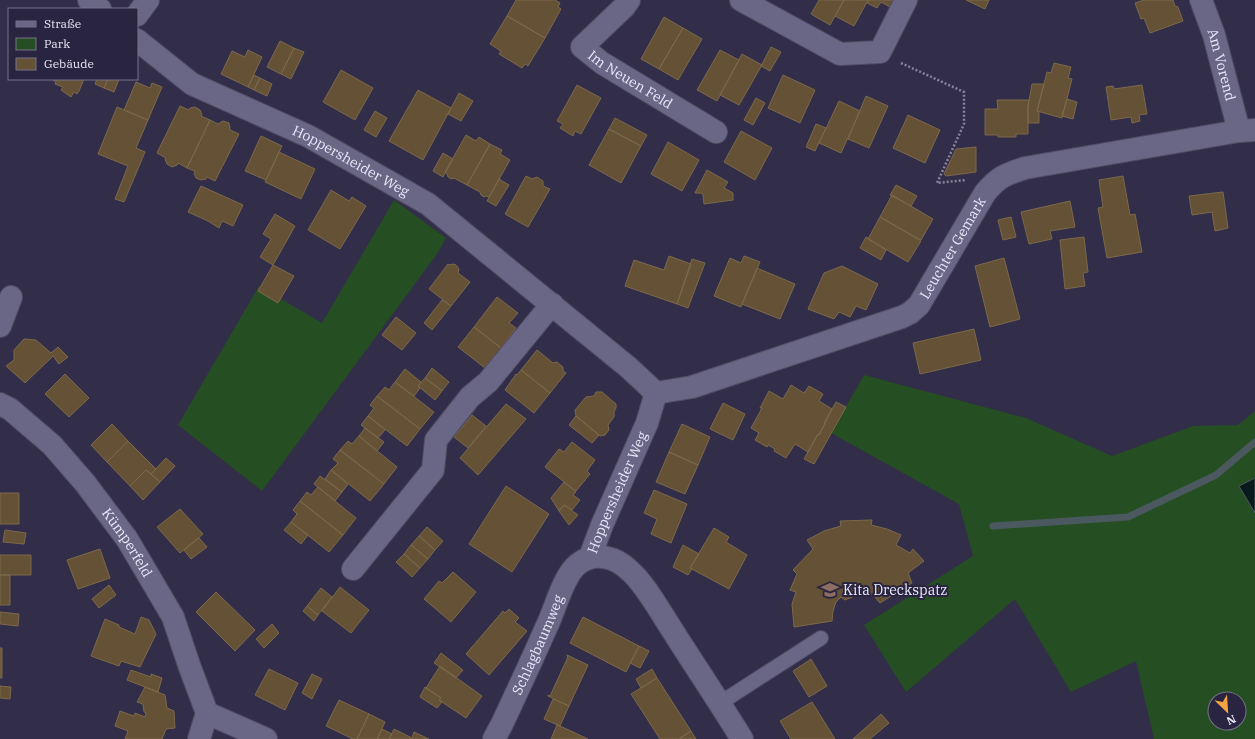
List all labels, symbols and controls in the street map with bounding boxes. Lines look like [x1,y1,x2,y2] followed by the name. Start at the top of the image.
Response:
[8,8,138,80] legend
[44,16,81,31] text: Straße
[1203,26,1240,103] street label: Am Vorend
[44,36,70,51] text: Park
[584,46,676,113] street label: Im Neuen Feld
[44,56,94,71] text: Gebäude
[290,121,413,201] street label: Hoppersheider Weg
[916,193,990,302] street label: Leuchter Gemark
[583,428,651,556] street label: Hoppersheider Weg
[98,504,157,581] street label: Kümperfeld
[820,580,840,600] school or university icon: Kita Dreckspatz
[843,581,947,599] place label: Kita Dreckspatz
[508,592,568,698] street label: Schlagbaumweg
[1207,691,1247,731] north arrow
[1224,712,1238,728] text: N

